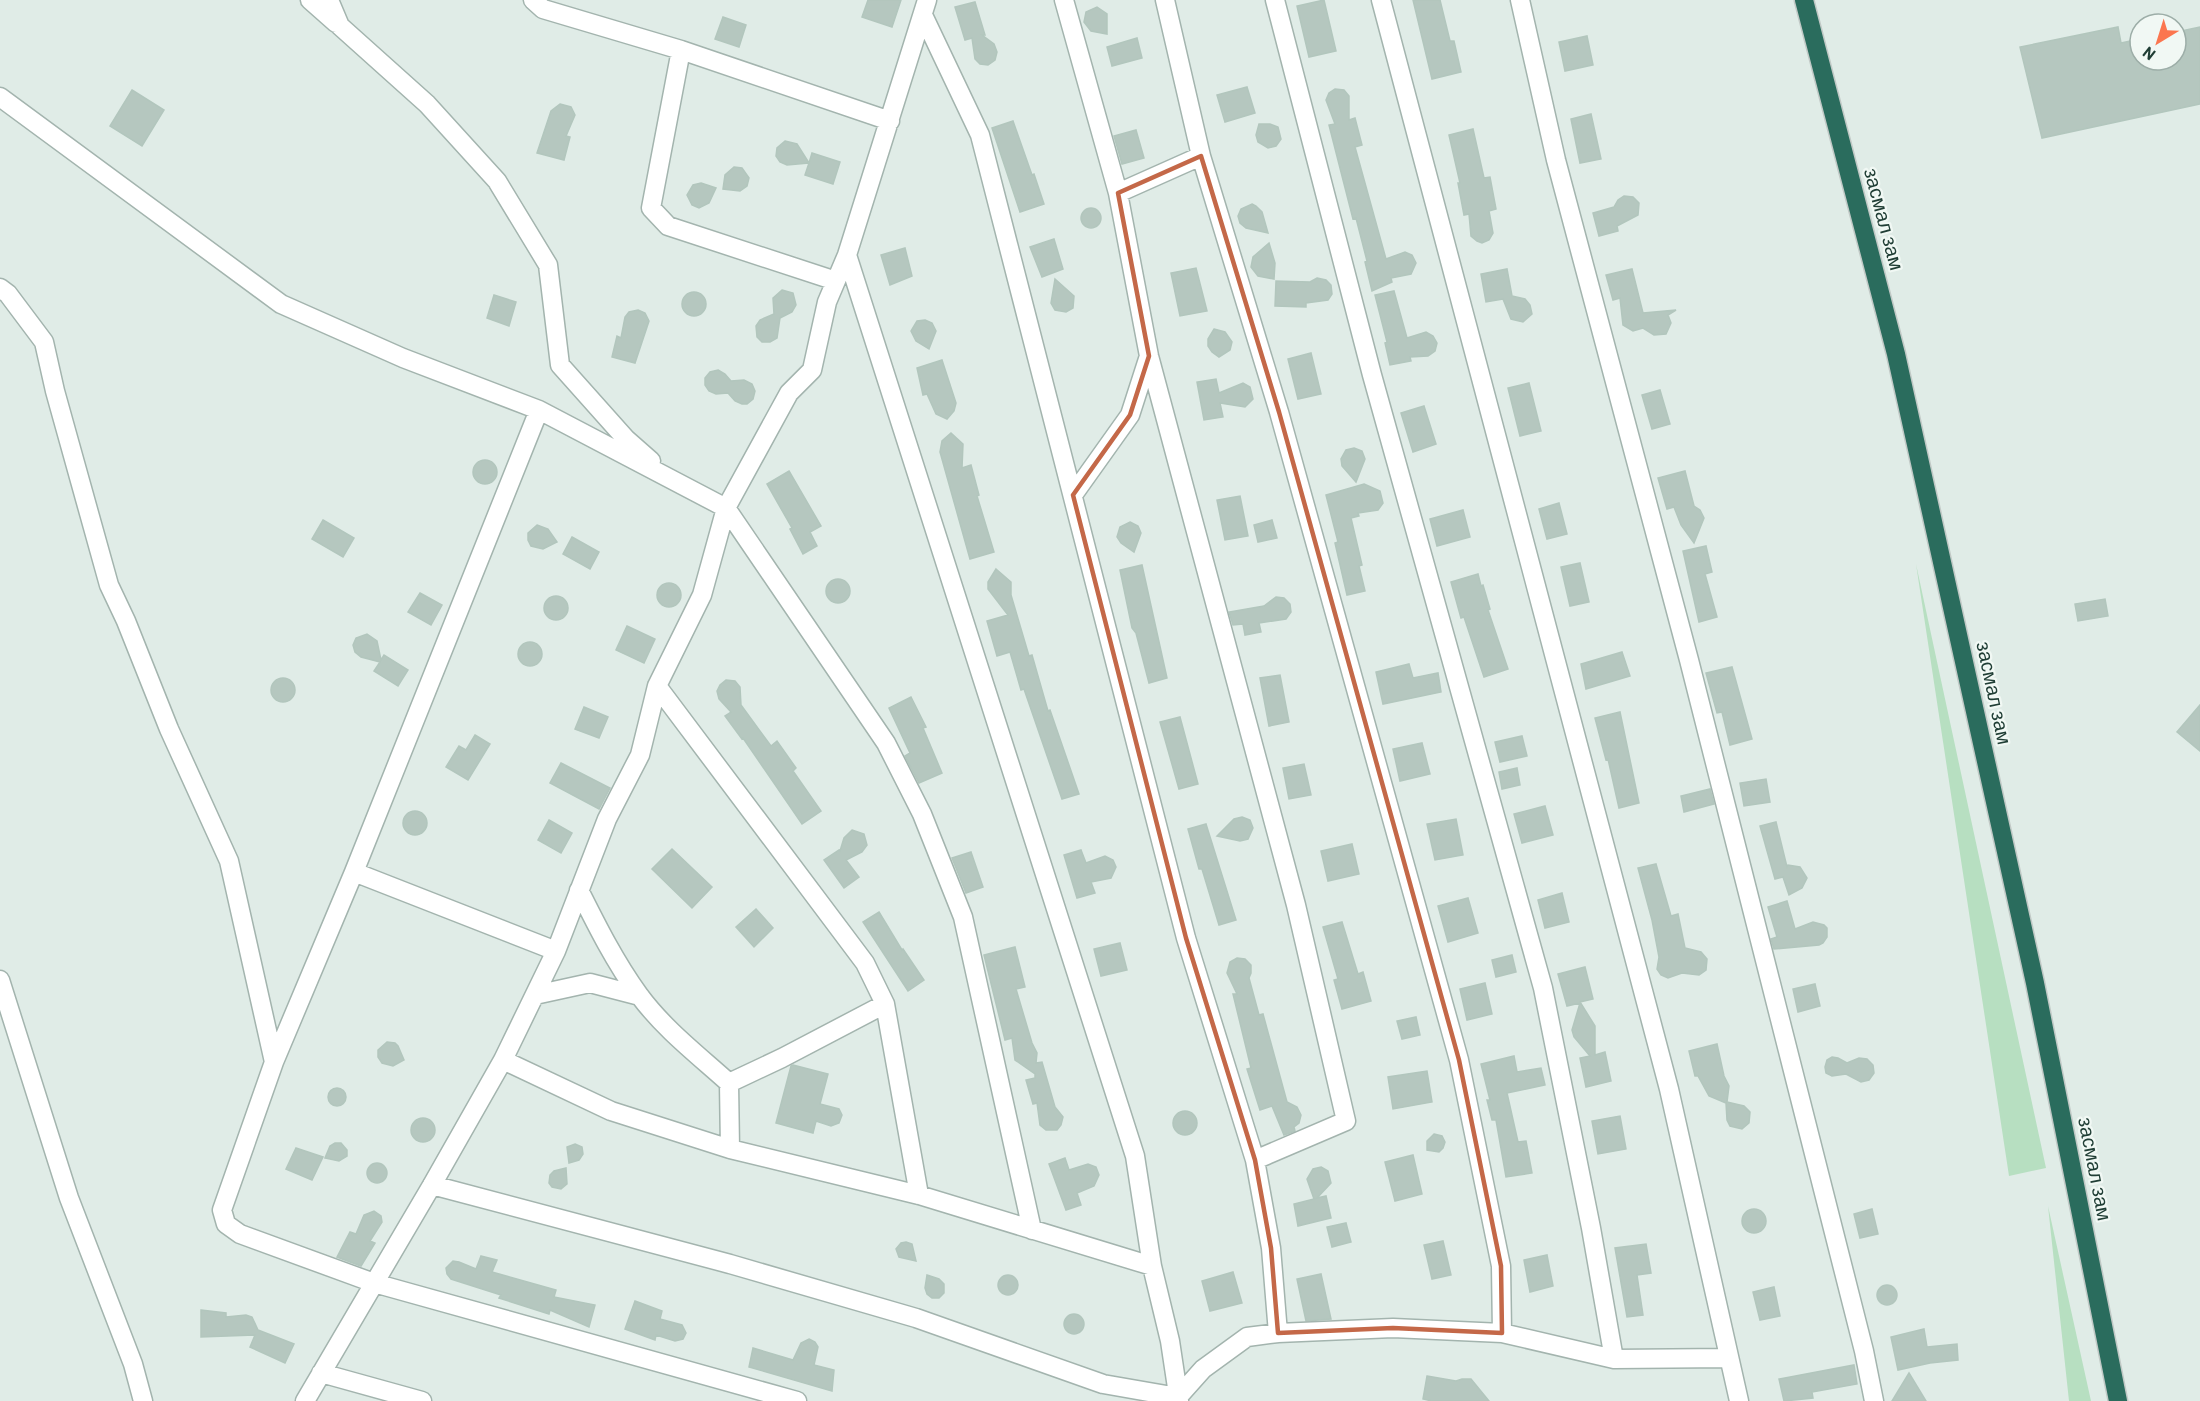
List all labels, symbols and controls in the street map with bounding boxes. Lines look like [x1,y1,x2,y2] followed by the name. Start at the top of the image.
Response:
[2128,12,2188,72] north arrow
[2138,43,2158,65] text: N
[1860,165,1910,273] street label: засмал зам
[1972,639,2018,747] street label: засмал зам
[2074,1115,2118,1223] street label: засмал зам

